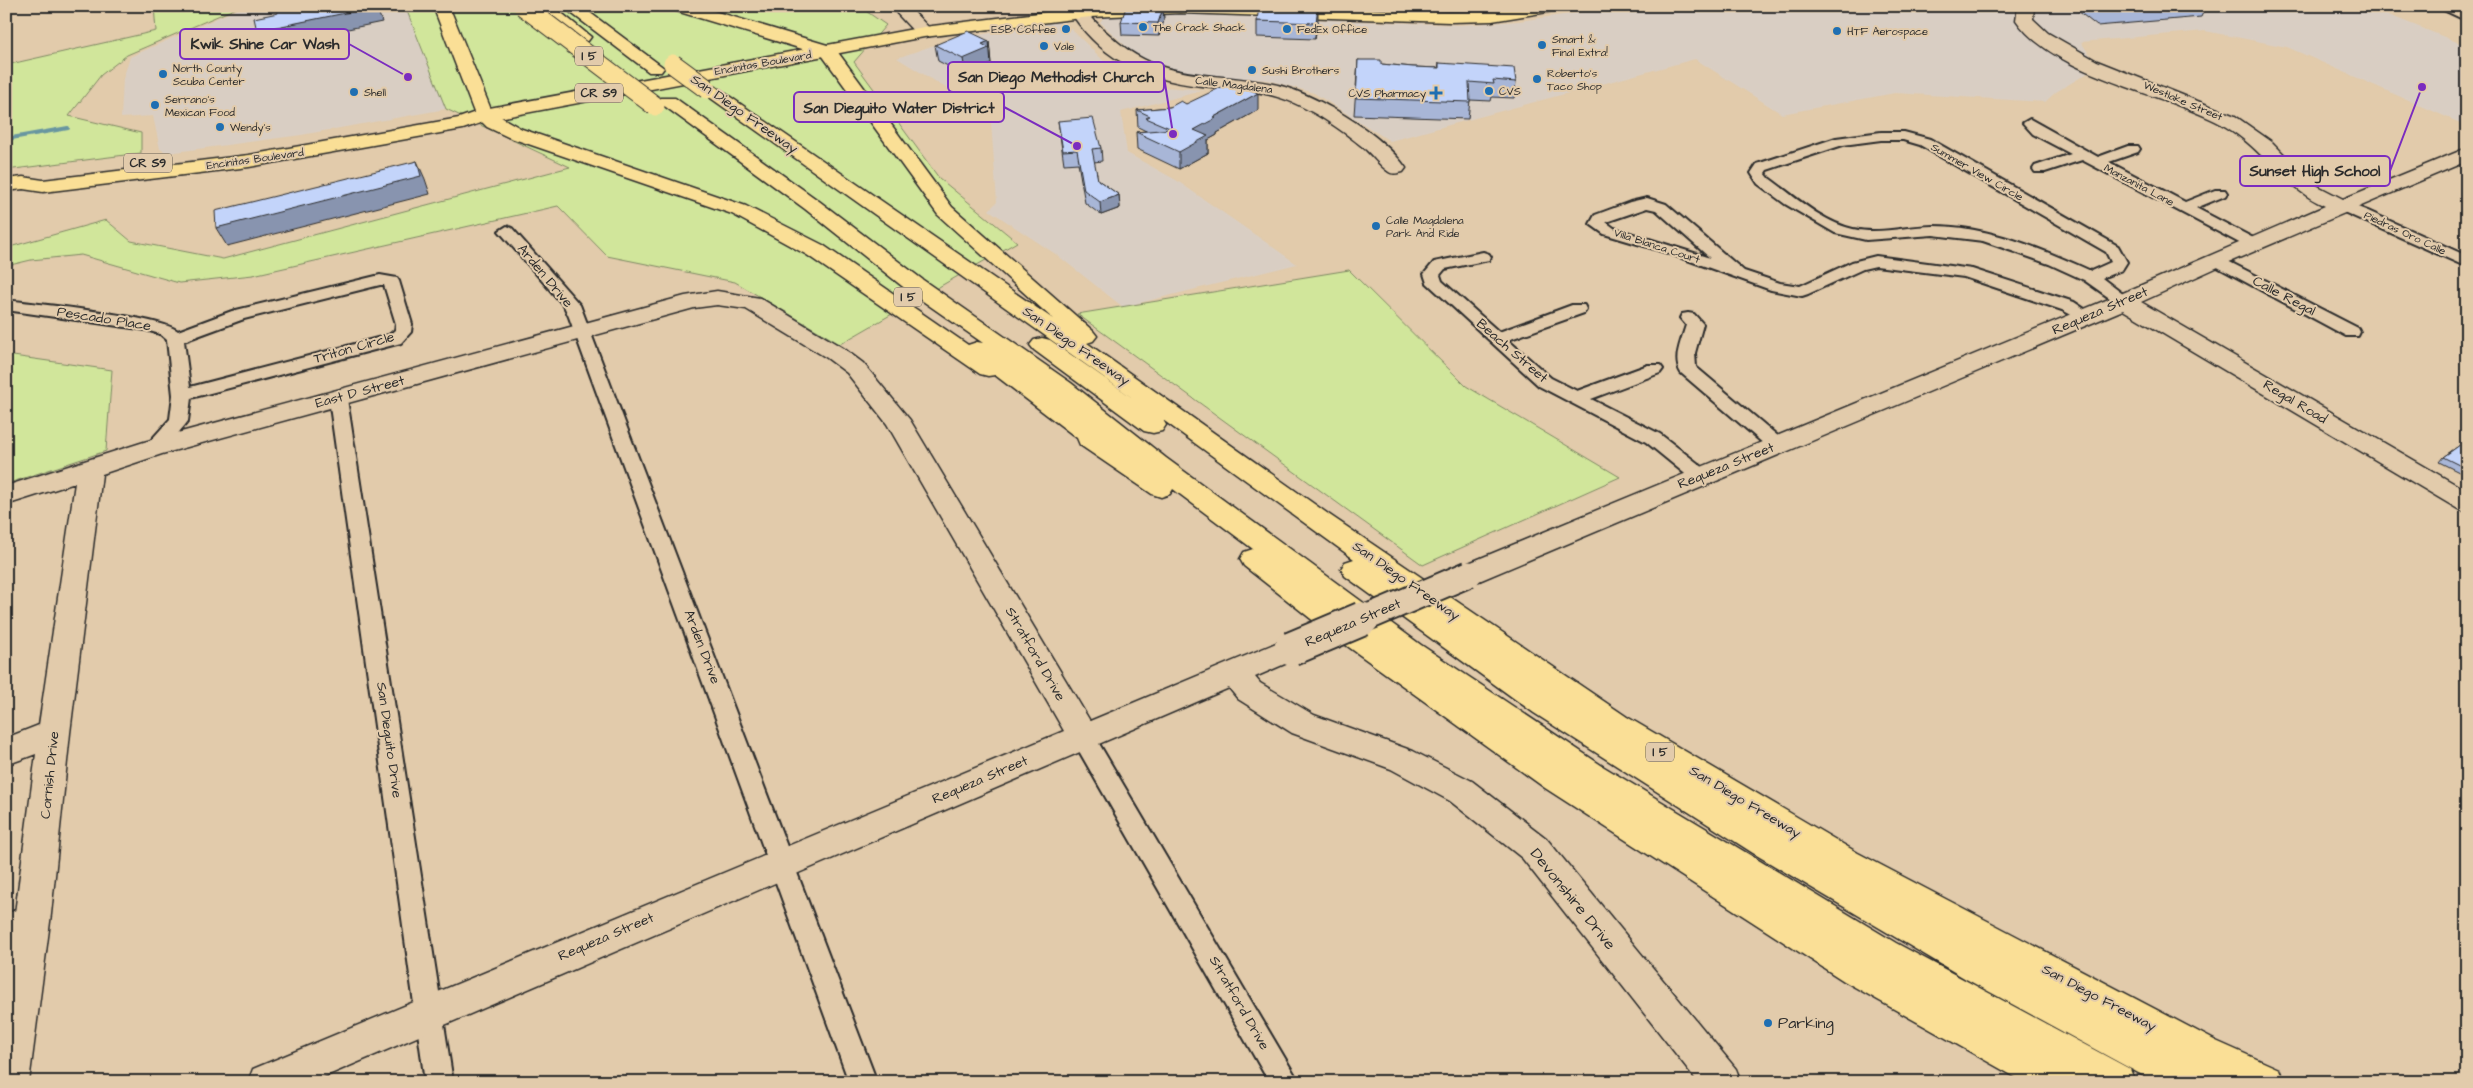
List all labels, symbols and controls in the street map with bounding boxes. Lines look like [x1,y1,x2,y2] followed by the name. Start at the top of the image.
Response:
[1153,20,1245,35] place label: The Crack Shack
[1137,21,1149,33] marker: The Crack Shack
[991,22,1056,37] place label: ESB Coffee
[1297,22,1367,37] place label: FedEx Office
[1060,23,1072,35] marker: ESB Coffee
[1281,23,1293,35] marker: FedEx Office
[1847,24,1928,39] place label: HTF Aerospace
[1831,25,1843,37] marker: HTF Aerospace
[180,29,349,59] callout: Kwik Shine Car Wash
[1552,32,1608,60] place label: Smart & Final Extra!
[191,34,340,55] text: Kwik Shine Car Wash
[1054,39,1074,54] place label: Vale
[1536,39,1548,51] marker: Smart & Final Extra!
[1038,40,1050,52] marker: Vale
[575,46,603,66] road number: I 5
[713,47,813,79] street label: Encinitas Boulevard
[173,61,245,89] place label: North County Scuba Center
[948,62,1164,92] callout: San Diego Methodist Church
[1262,63,1340,78] place label: Sushi Brothers
[1246,64,1258,76] marker: Sushi Brothers
[1547,66,1602,94] place label: Roberto's Taco Shop
[957,67,1155,90] text: San Diego Methodist Church
[157,68,169,80] marker: North County Scuba Center
[686,69,802,159] street label: San Diego Freeway
[1194,73,1274,98] street label: Calle Magdalena
[1531,73,1543,85] marker: Roberto's Taco Shop
[2141,78,2225,125] street label: Westlake Street
[575,84,623,102] road number: CR S9
[1499,84,1521,99] place label: CVS
[364,85,386,100] place label: Shell
[1483,85,1495,97] marker: CVS
[348,86,360,98] marker: Shell
[1349,86,1426,102] place label: CVS Pharmacy
[1430,87,1442,99] marker: CVS Pharmacy
[165,92,235,120] place label: Serrano's Mexican Food
[794,92,1004,122] callout: San Dieguito Water District
[803,98,995,121] text: San Dieguito Water District
[149,99,161,111] marker: Serrano's Mexican Food
[230,120,271,136] place label: Wendy's
[214,121,226,133] marker: Wendy's
[1928,139,2026,205] street label: Summer View Circle
[205,145,305,173] street label: Encinitas Boulevard
[124,154,172,172] road number: CR S9
[2240,156,2390,186] callout: Sunset High School
[2101,160,2177,210] street label: Manzanita Lane
[2249,161,2381,184] text: Sunset High School
[2362,207,2448,259] street label: Piedras Oro Calle
[1386,213,1464,241] place label: Calle Magdalena Park And Ride
[1370,220,1382,232] marker: Calle Magdalena Park And Ride
[1612,225,1702,267] street label: Villa Blanca Court
[512,240,578,313] street label: Arden Drive
[2249,271,2319,321] street label: Calle Regal
[2049,282,2151,340] street label: Requeza Street
[894,288,922,306] road number: I 5
[1018,301,1134,391] street label: San Diego Freeway
[56,302,153,336] street label: Pescado Place
[1472,314,1552,388] street label: Beach Street
[311,327,397,369] street label: Triton Circle
[313,370,407,414] street label: East D Street
[2259,375,2331,429] street label: Regal Road
[1675,437,1777,494] street label: Requeza Street
[1348,536,1464,626] street label: San Diego Freeway
[1302,594,1404,652] street label: Requeza Street
[1000,603,1070,705] street label: Stratford Drive
[679,607,725,687] street label: Arden Drive
[371,681,407,800] street label: San Dieguito Drive
[35,730,65,820] street label: Cornish Drive
[1646,742,1674,762] road number: I 5
[929,751,1031,809] street label: Requeza Street
[1685,761,1805,843] street label: San Diego Freeway
[1525,843,1621,955] street label: Devonshire Drive
[555,908,657,966] street label: Requeza Street
[1204,952,1274,1054] street label: Stratford Drive
[2038,959,2160,1037] street label: San Diego Freeway
[1778,1012,1834,1035] place label: Parking
[1762,1017,1774,1029] marker: Parking

